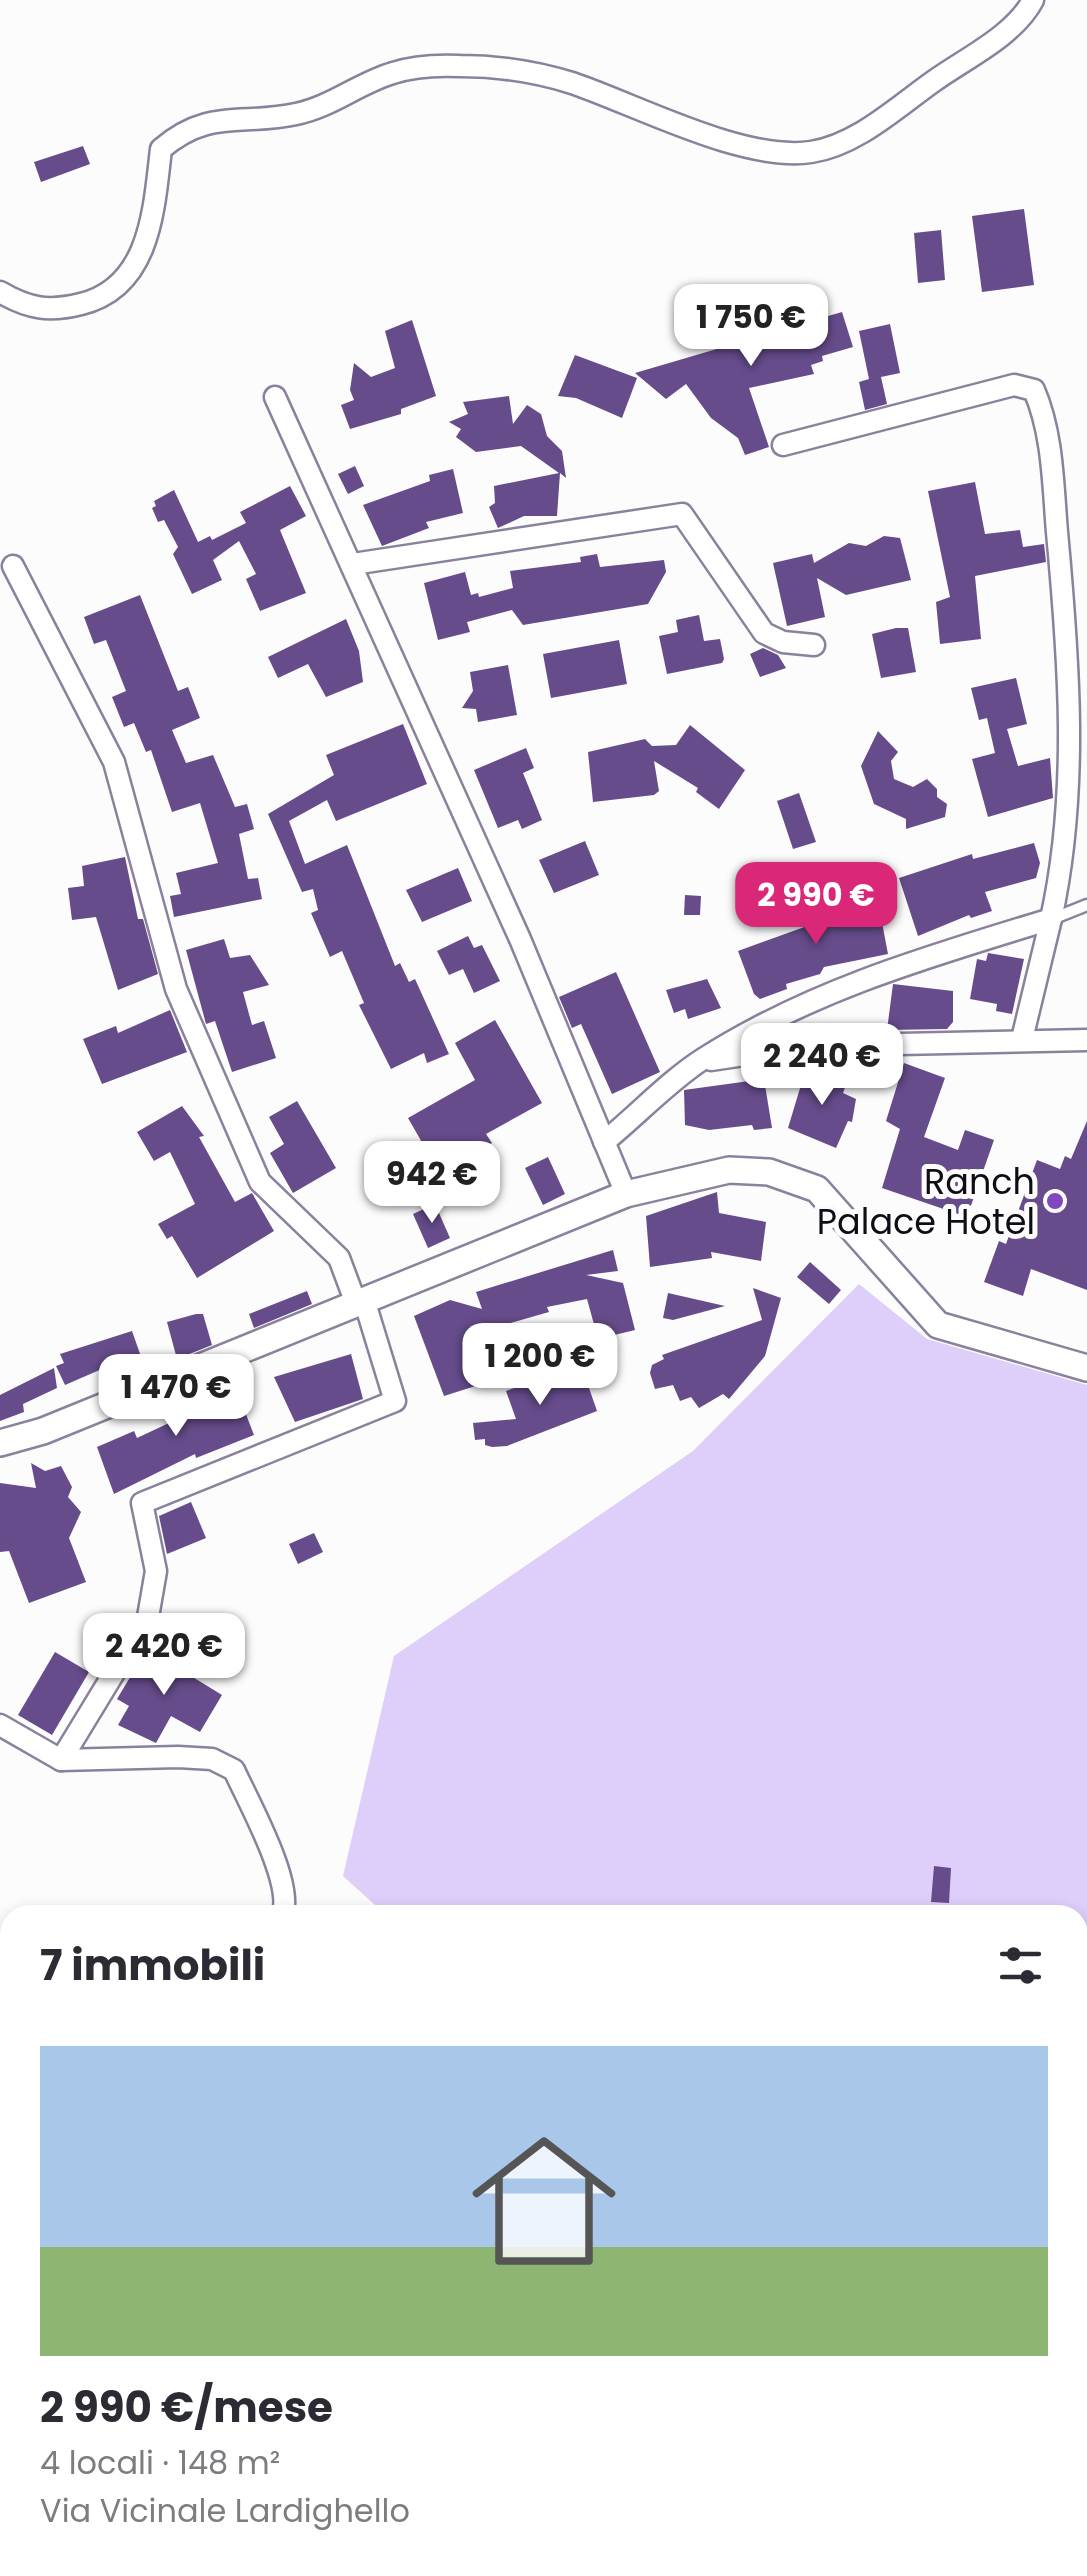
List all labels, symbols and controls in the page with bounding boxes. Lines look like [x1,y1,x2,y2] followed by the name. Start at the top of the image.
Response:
[659,284,843,369] pin: 1 750 €
[696,294,806,339] text: 1 750 €
[724,862,908,947] pin: 2 990 €
[757,872,875,917] text: 2 990 €
[730,1023,914,1108] pin: 2 240 €
[763,1033,881,1078] text: 2 240 €
[362,1141,502,1226] pin: 942 €
[386,1151,478,1196] text: 942 €
[817,1157,1035,1246] place label: Ranch Palace Hotel
[1044,1190,1066,1212] marker: Ranch Palace Hotel
[448,1323,632,1408] pin: 1 200 €
[484,1333,596,1378] text: 1 200 €
[84,1354,268,1439] pin: 1 470 €
[121,1364,231,1409] text: 1 470 €
[72,1613,256,1698] pin: 2 420 €
[105,1623,223,1668] text: 2 420 €
[40,1936,265,1995] text: 7 immobili
[993,1938,1048,1993] icon: filters
[454,2111,634,2291] icon: home
[40,2378,333,2437] text: 2 990 €/mese
[40,2440,280,2485] text: 4 locali · 148 m²
[40,2488,410,2533] text: Via Vicinale Lardighello

